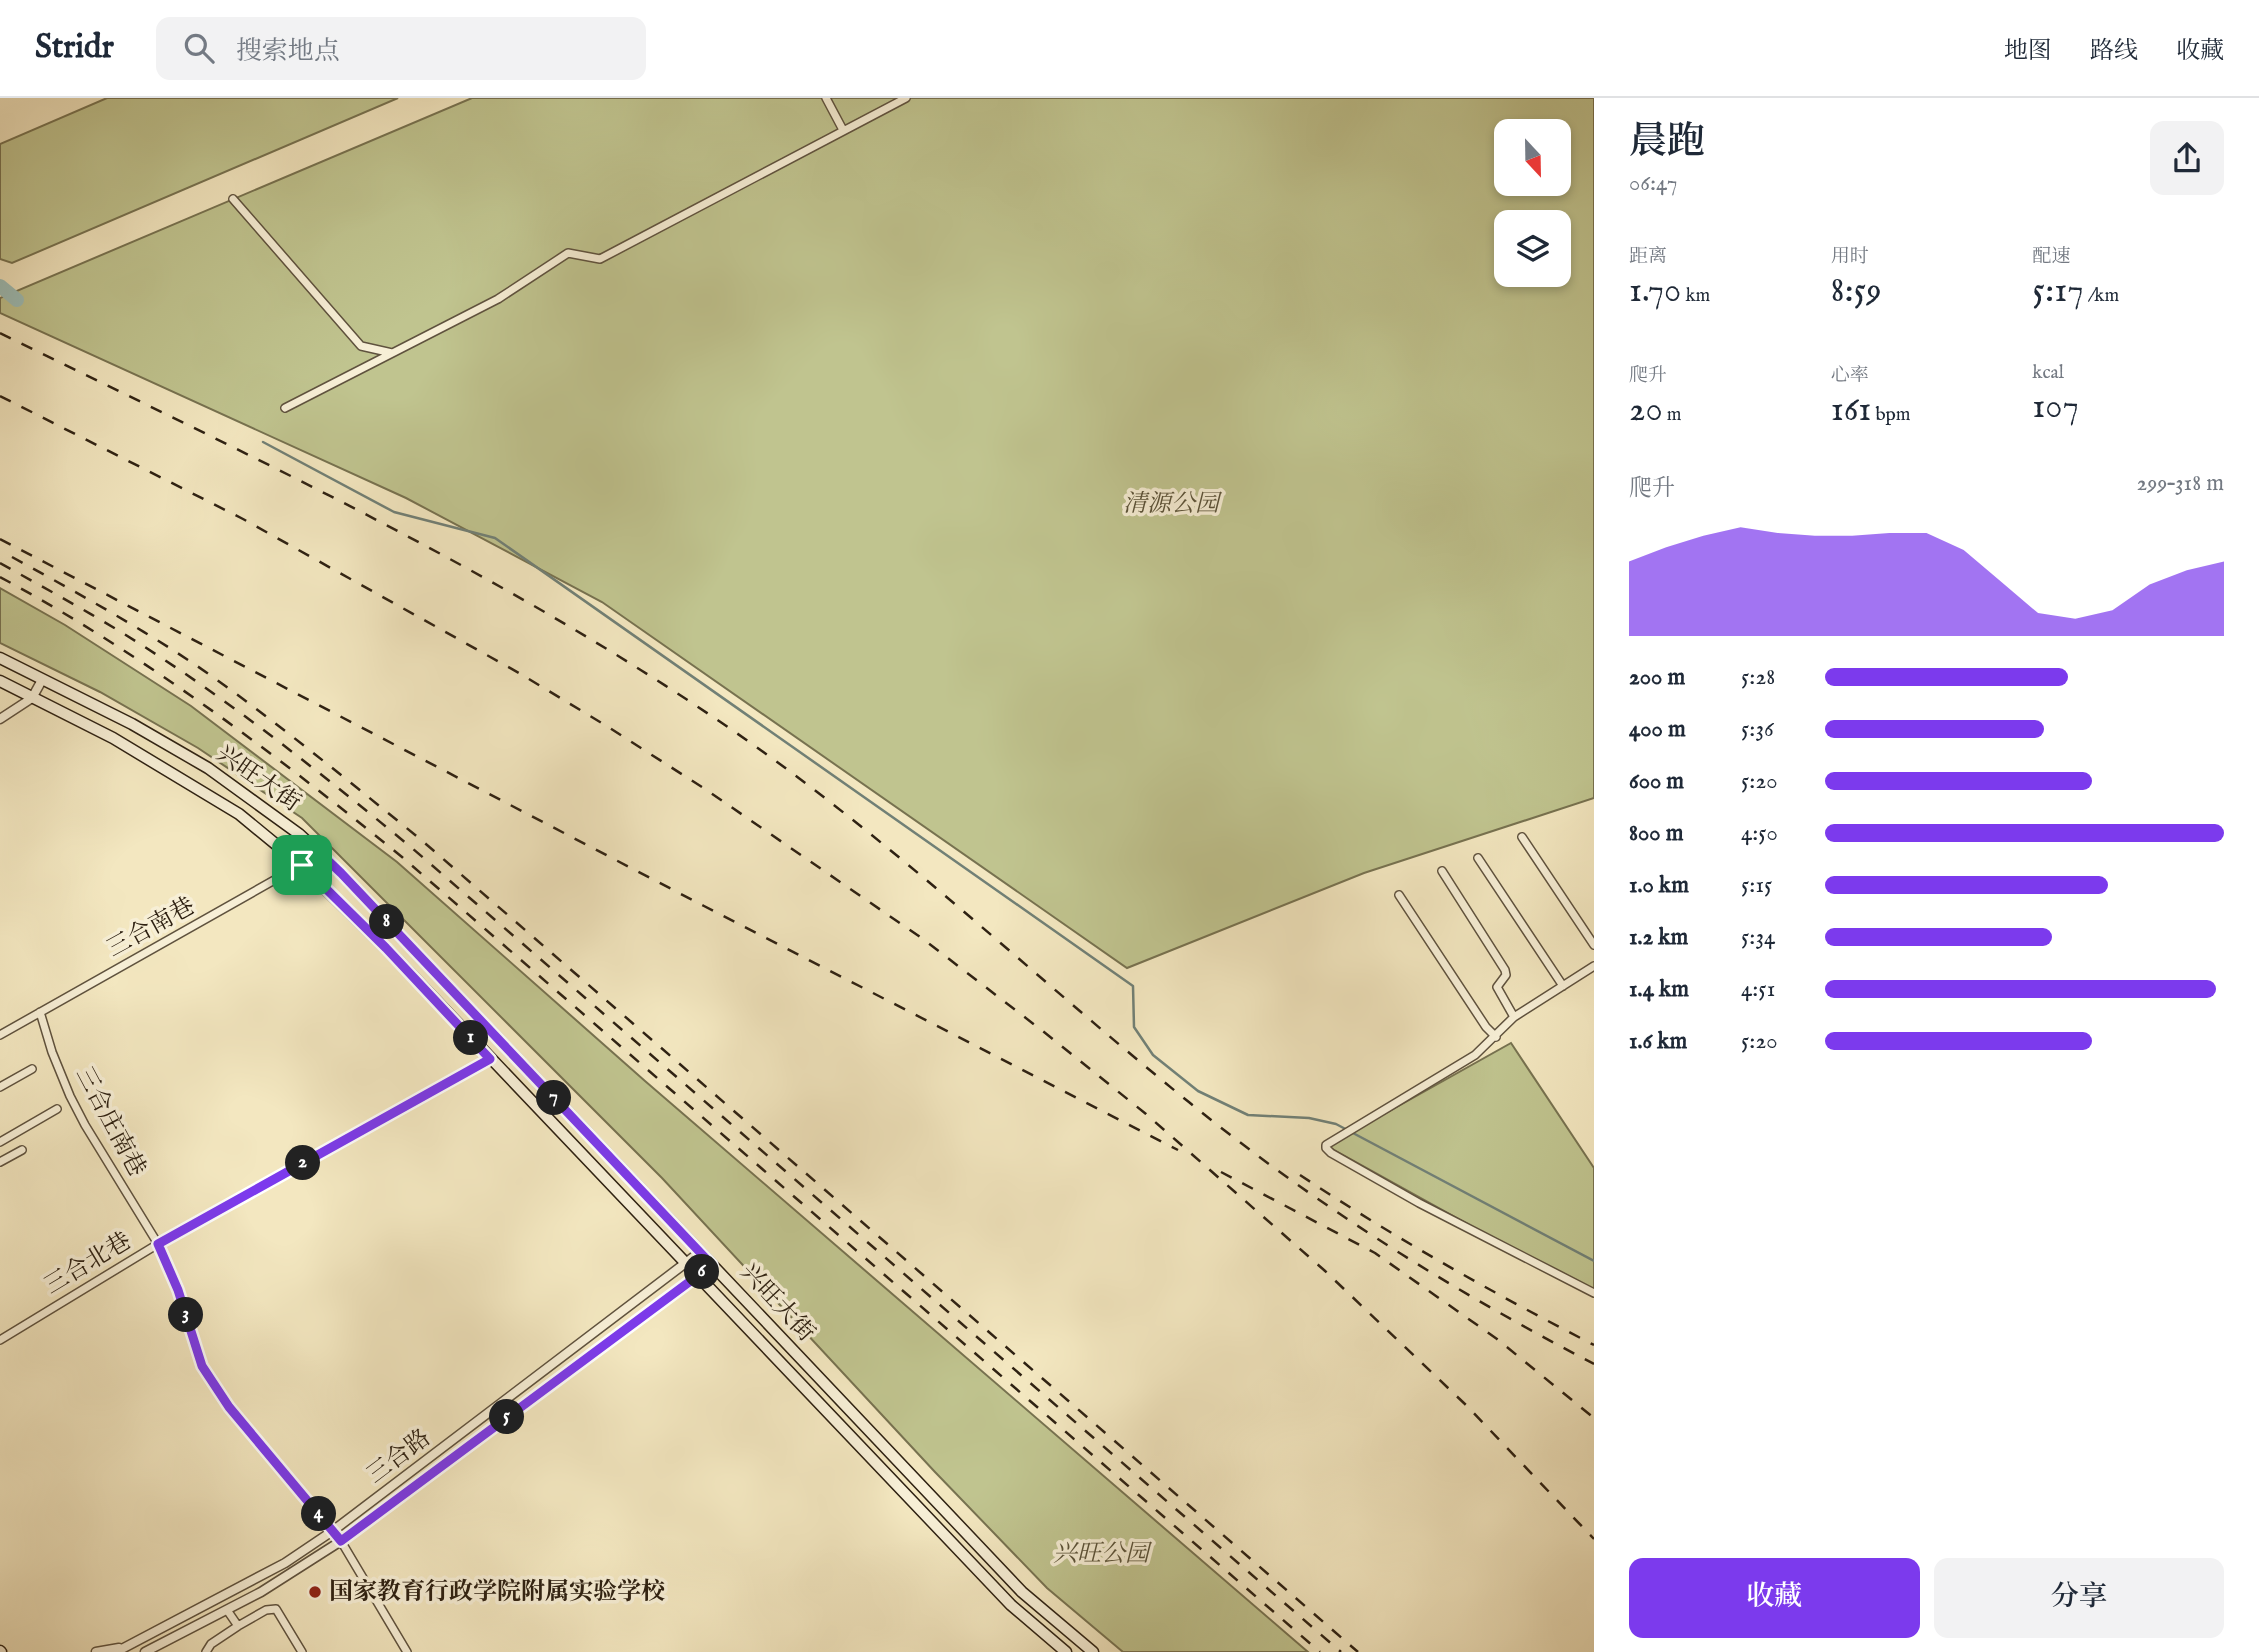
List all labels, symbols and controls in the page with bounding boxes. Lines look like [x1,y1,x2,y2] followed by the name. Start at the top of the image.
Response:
[156,17,646,80] search box
[35,27,114,69] text: Stridr
[180,29,218,67] icon: search
[236,35,340,68] text: 搜索地点
[2004,36,2052,67] text: 地图
[2090,36,2138,67] text: 路线
[2176,36,2224,67] text: 收藏
[1494,119,1572,196] north arrow
[1494,119,1571,287] map controls
[1629,119,1705,167] text: 晨跑
[2150,121,2224,195] button: share
[1629,169,1677,198] text: 06:47
[1494,210,1571,287] button: layers
[1629,245,1667,269] text: 距离
[1831,245,1869,269] text: 用时
[2032,245,2070,269] text: 配速
[1629,269,1681,314] text: 1.70
[1831,269,1882,314] text: 8:59
[2032,269,2084,314] text: 5:17
[1681,284,1710,308] text: km
[2084,284,2119,308] text: /km
[2032,361,2064,385] text: kcal
[1629,364,1667,388] text: 爬升
[1831,364,1869,388] text: 心率
[2032,385,2079,430] text: 107
[1629,388,1663,433] text: 20
[1831,388,1871,433] text: 161
[1663,403,1681,427] text: m
[1871,403,1911,427] text: bpm
[2136,469,2224,498] text: 299–318 m
[1629,474,1675,503] text: 爬升
[1123,489,1223,520] park label: 清源公园
[1629,663,1685,692] text: 200 m
[1741,663,1775,692] text: 5:28
[1629,715,1686,744] text: 400 m
[1741,715,1774,744] text: 5:36
[210,739,306,819] street label: 兴旺大街
[1629,767,1684,796] text: 600 m
[1741,767,1778,796] text: 5:20
[1629,819,1683,848] text: 800 m
[1741,819,1778,848] text: 4:50
[272,835,332,895] pin
[283,846,321,884] icon: arrive
[1629,871,1689,900] text: 1.0 km
[1741,871,1772,900] text: 5:15
[102,891,200,965] street label: 三合南巷
[370,904,404,940] pin: 8
[383,909,390,933] text: 8
[1629,923,1688,952] text: 1.2 km
[1741,923,1775,952] text: 5:34
[1629,975,1689,1004] text: 1.4 km
[1741,975,1775,1004] text: 4:51
[454,1020,489,1056] pin: 1
[467,1025,474,1049] text: 1
[1629,1027,1687,1056] text: 1.6 km
[1741,1027,1778,1056] text: 5:20
[68,1062,152,1182] street label: 三合庄南巷
[536,1080,572,1116] pin: 7
[549,1085,558,1109] text: 7
[286,1146,320,1180] pin: 2
[298,1150,307,1174] text: 2
[39,1226,137,1302] street label: 三合北巷
[684,1254,720,1290] pin: 6
[733,1257,821,1349] street label: 兴旺大街
[697,1259,706,1283] text: 6
[168,1298,204,1332] pin: 3
[182,1302,189,1326] text: 3
[490,1400,524,1434] pin: 5
[503,1404,510,1428] text: 5
[361,1423,437,1491] street label: 三合路
[302,1496,336,1532] pin: 4
[314,1501,323,1525] text: 4
[1053,1539,1153,1570] park label: 兴旺公园
[1629,1558,1920,1638] button: 收藏
[1934,1558,2224,1638] button: 分享
[329,1577,665,1608] place label: 国家教育行政学院附属实验学校
[307,1584,323,1600] marker: 国家教育行政学院附属实验学校

